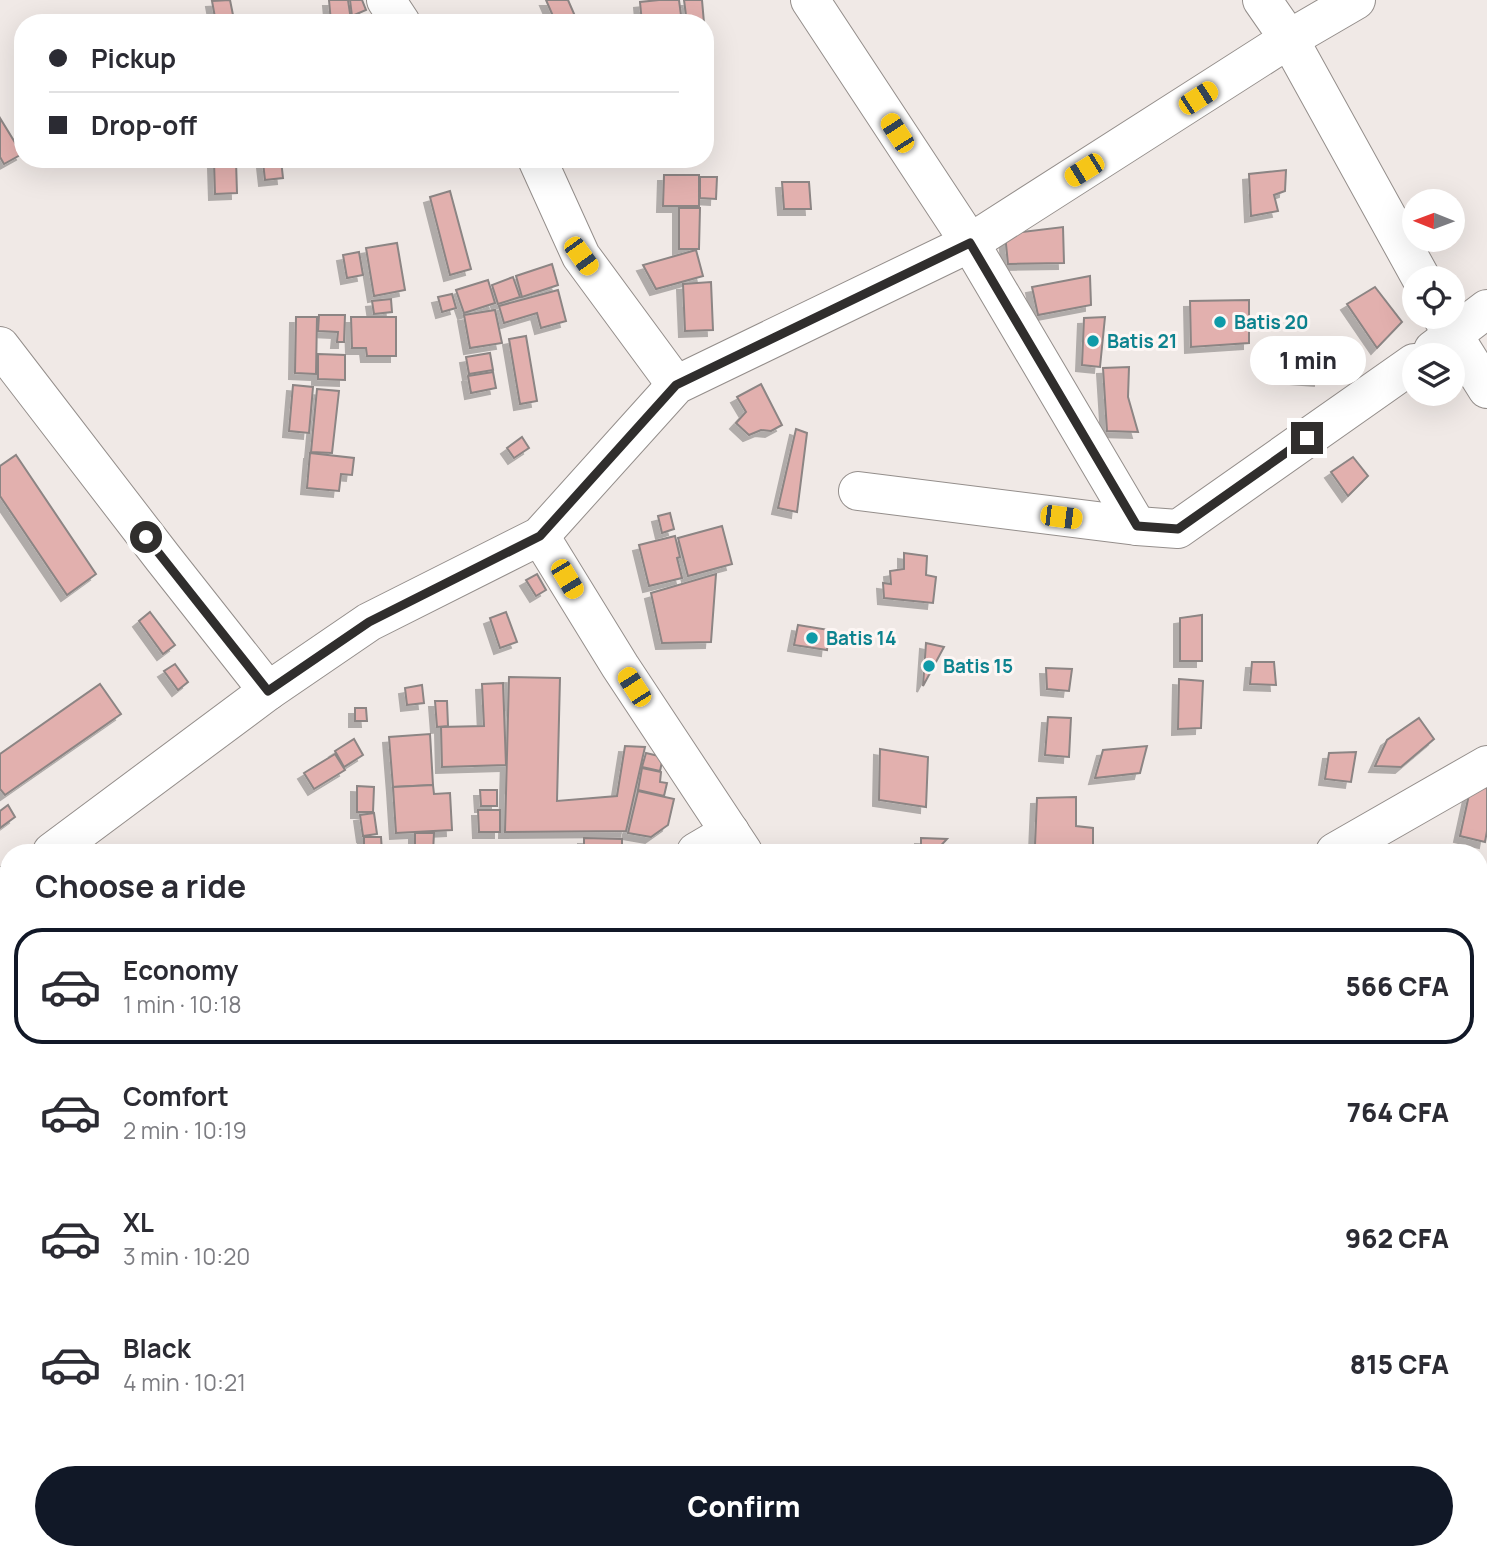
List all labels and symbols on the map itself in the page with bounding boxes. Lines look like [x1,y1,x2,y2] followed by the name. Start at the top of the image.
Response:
[1175,78,1222,118] car
[877,110,918,156] car
[1061,150,1108,190] car
[1402,189,1465,252] north arrow
[561,233,602,279] car
[1234,309,1308,335] place label: Batis 20
[1212,314,1228,330] marker: Batis 20
[1107,328,1177,354] place label: Batis 21
[1085,333,1101,349] marker: Batis 21
[1249,336,1365,386] callout: 1 min
[1291,422,1323,454] route end
[1039,504,1084,530] car
[130,521,162,553] route start
[548,556,587,602] car
[826,625,896,651] place label: Batis 14
[804,630,820,646] marker: Batis 14
[943,653,1013,679] place label: Batis 15
[921,658,937,674] marker: Batis 15
[614,664,655,710] car

